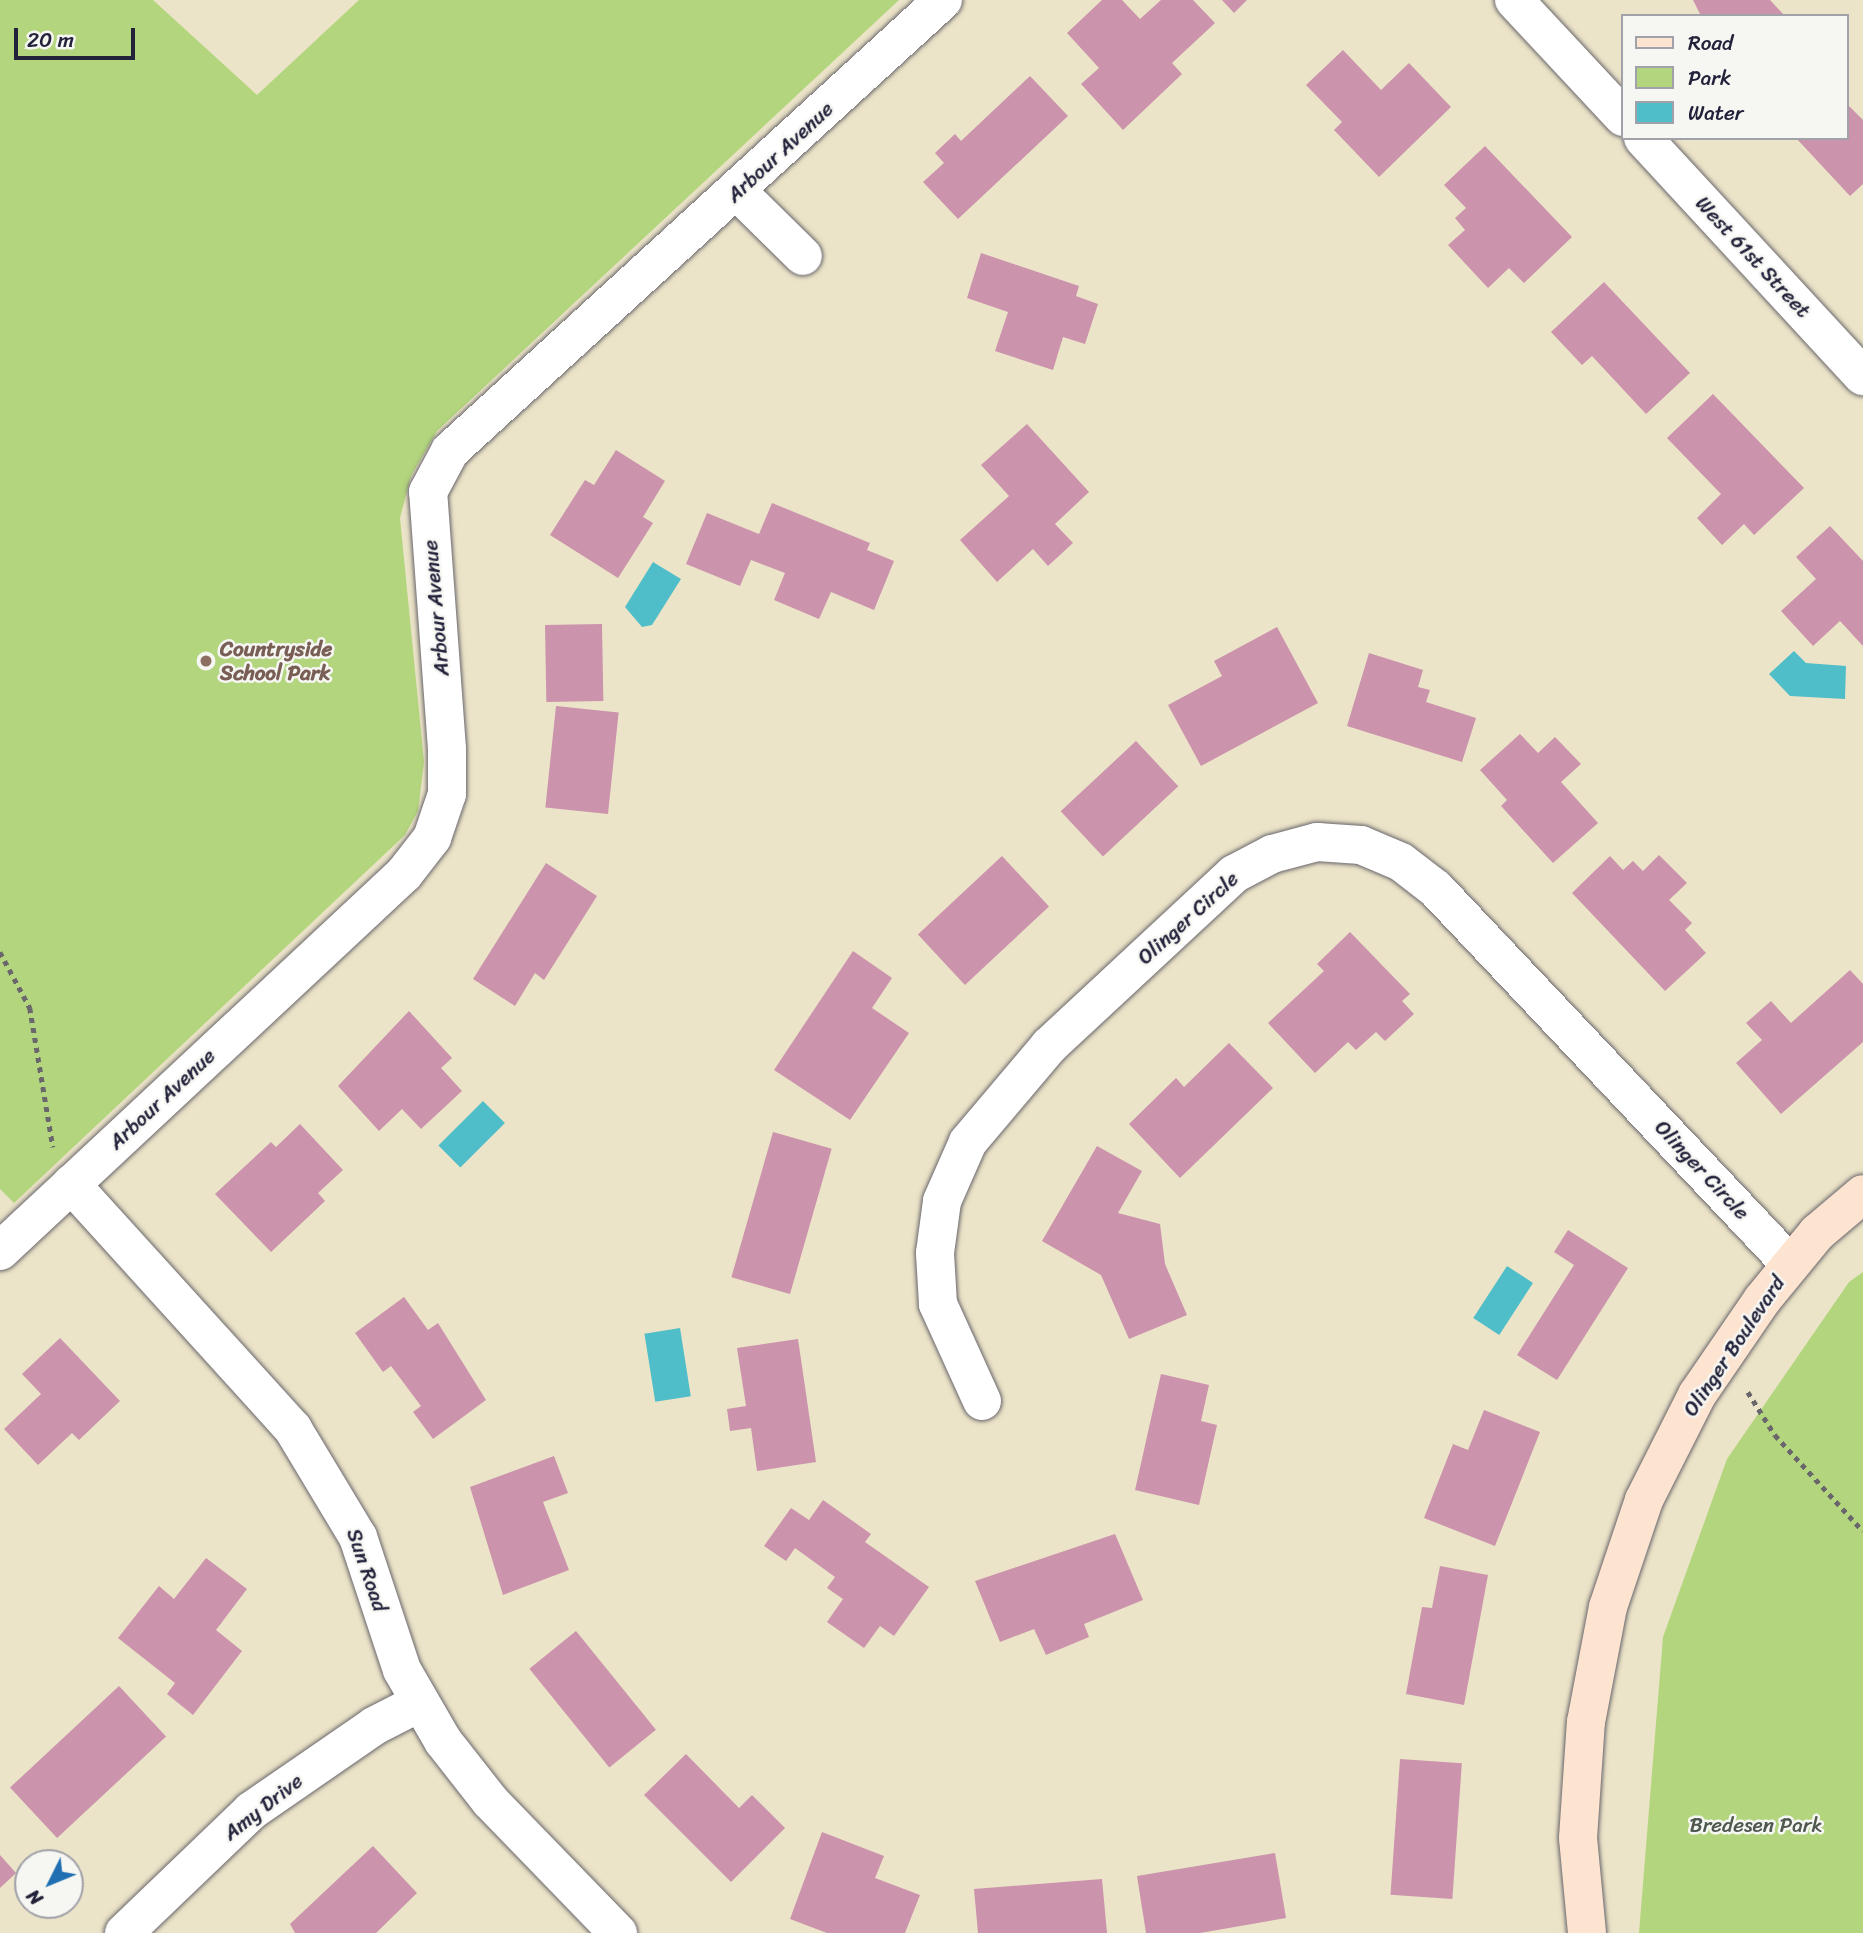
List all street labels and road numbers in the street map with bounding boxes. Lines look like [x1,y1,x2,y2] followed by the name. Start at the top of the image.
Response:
[721,96,839,208] street label: Arbour Avenue
[1690,191,1816,323] street label: West 61st Street
[417,539,455,677] street label: Arbour Avenue
[1132,866,1244,970] street label: Olinger Circle
[103,1043,221,1155] street label: Arbour Avenue
[1649,1115,1755,1225] street label: Olinger Circle
[1678,1271,1790,1421] street label: Olinger Boulevard
[341,1525,393,1615] street label: Sun Road
[218,1768,308,1846] street label: Amy Drive

